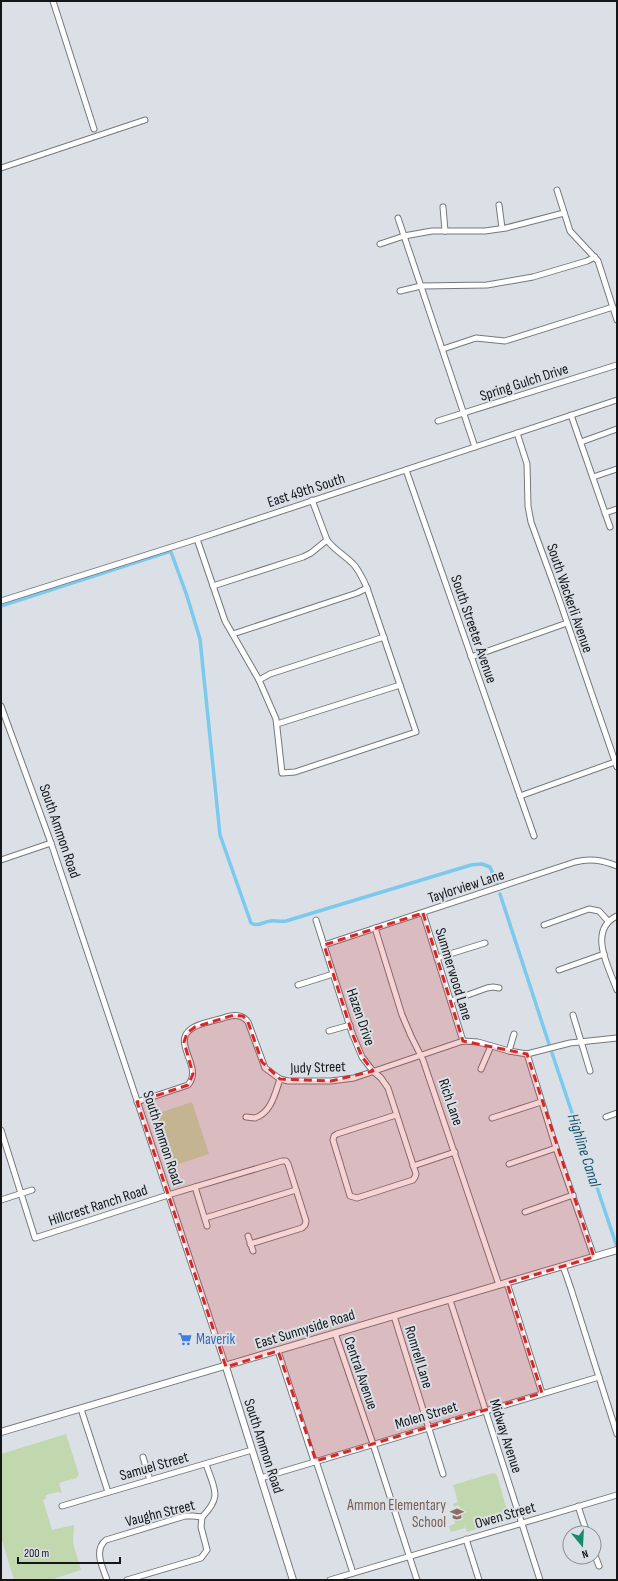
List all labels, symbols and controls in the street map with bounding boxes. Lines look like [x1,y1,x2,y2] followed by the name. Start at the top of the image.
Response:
[477,359,571,406] street label: Spring Gulch Drive
[265,469,347,512] street label: East 49th South
[542,541,597,655] street label: South Wackerli Avenue
[446,573,501,686] street label: South Streeter Avenue
[35,782,85,881] street label: South Ammon Road
[426,865,507,908] street label: Taylorview Lane
[430,926,477,1023] street label: Summerwood Lane
[342,986,379,1048] street label: Hazen Drive
[289,1057,346,1078] street label: Judy Street
[434,1076,467,1128] street label: Rich Lane
[138,1088,187,1188] street label: South Ammon Road
[563,1111,605,1190] water label: Highline Canal
[46,1181,150,1230] street label: Hillcrest Ranch Road
[253,1305,357,1354] street label: East Sunnyside Road
[400,1324,437,1391] street label: Romrell Lane
[196,1330,235,1349] place label: Maverik
[177,1331,193,1347] supermarket icon: Maverik
[339,1334,382,1412] street label: Central Avenue
[239,1396,288,1496] street label: South Ammon Road
[393,1397,460,1434] street label: Molen Street
[485,1397,526,1476] street label: Midway Avenue
[117,1447,191,1485] street label: Samuel Street
[123,1496,197,1531] street label: Vaughn Street
[346,1496,446,1532] place label: Ammon Elementary School
[473,1498,538,1533] street label: Owen Street
[449,1506,465,1522] school or university icon: Ammon Elementary School
[562,1525,602,1565] north arrow
[18,1539,120,1565] scale bar
[24,1546,50,1561] text: 200 m
[580,1547,590,1561] text: N

